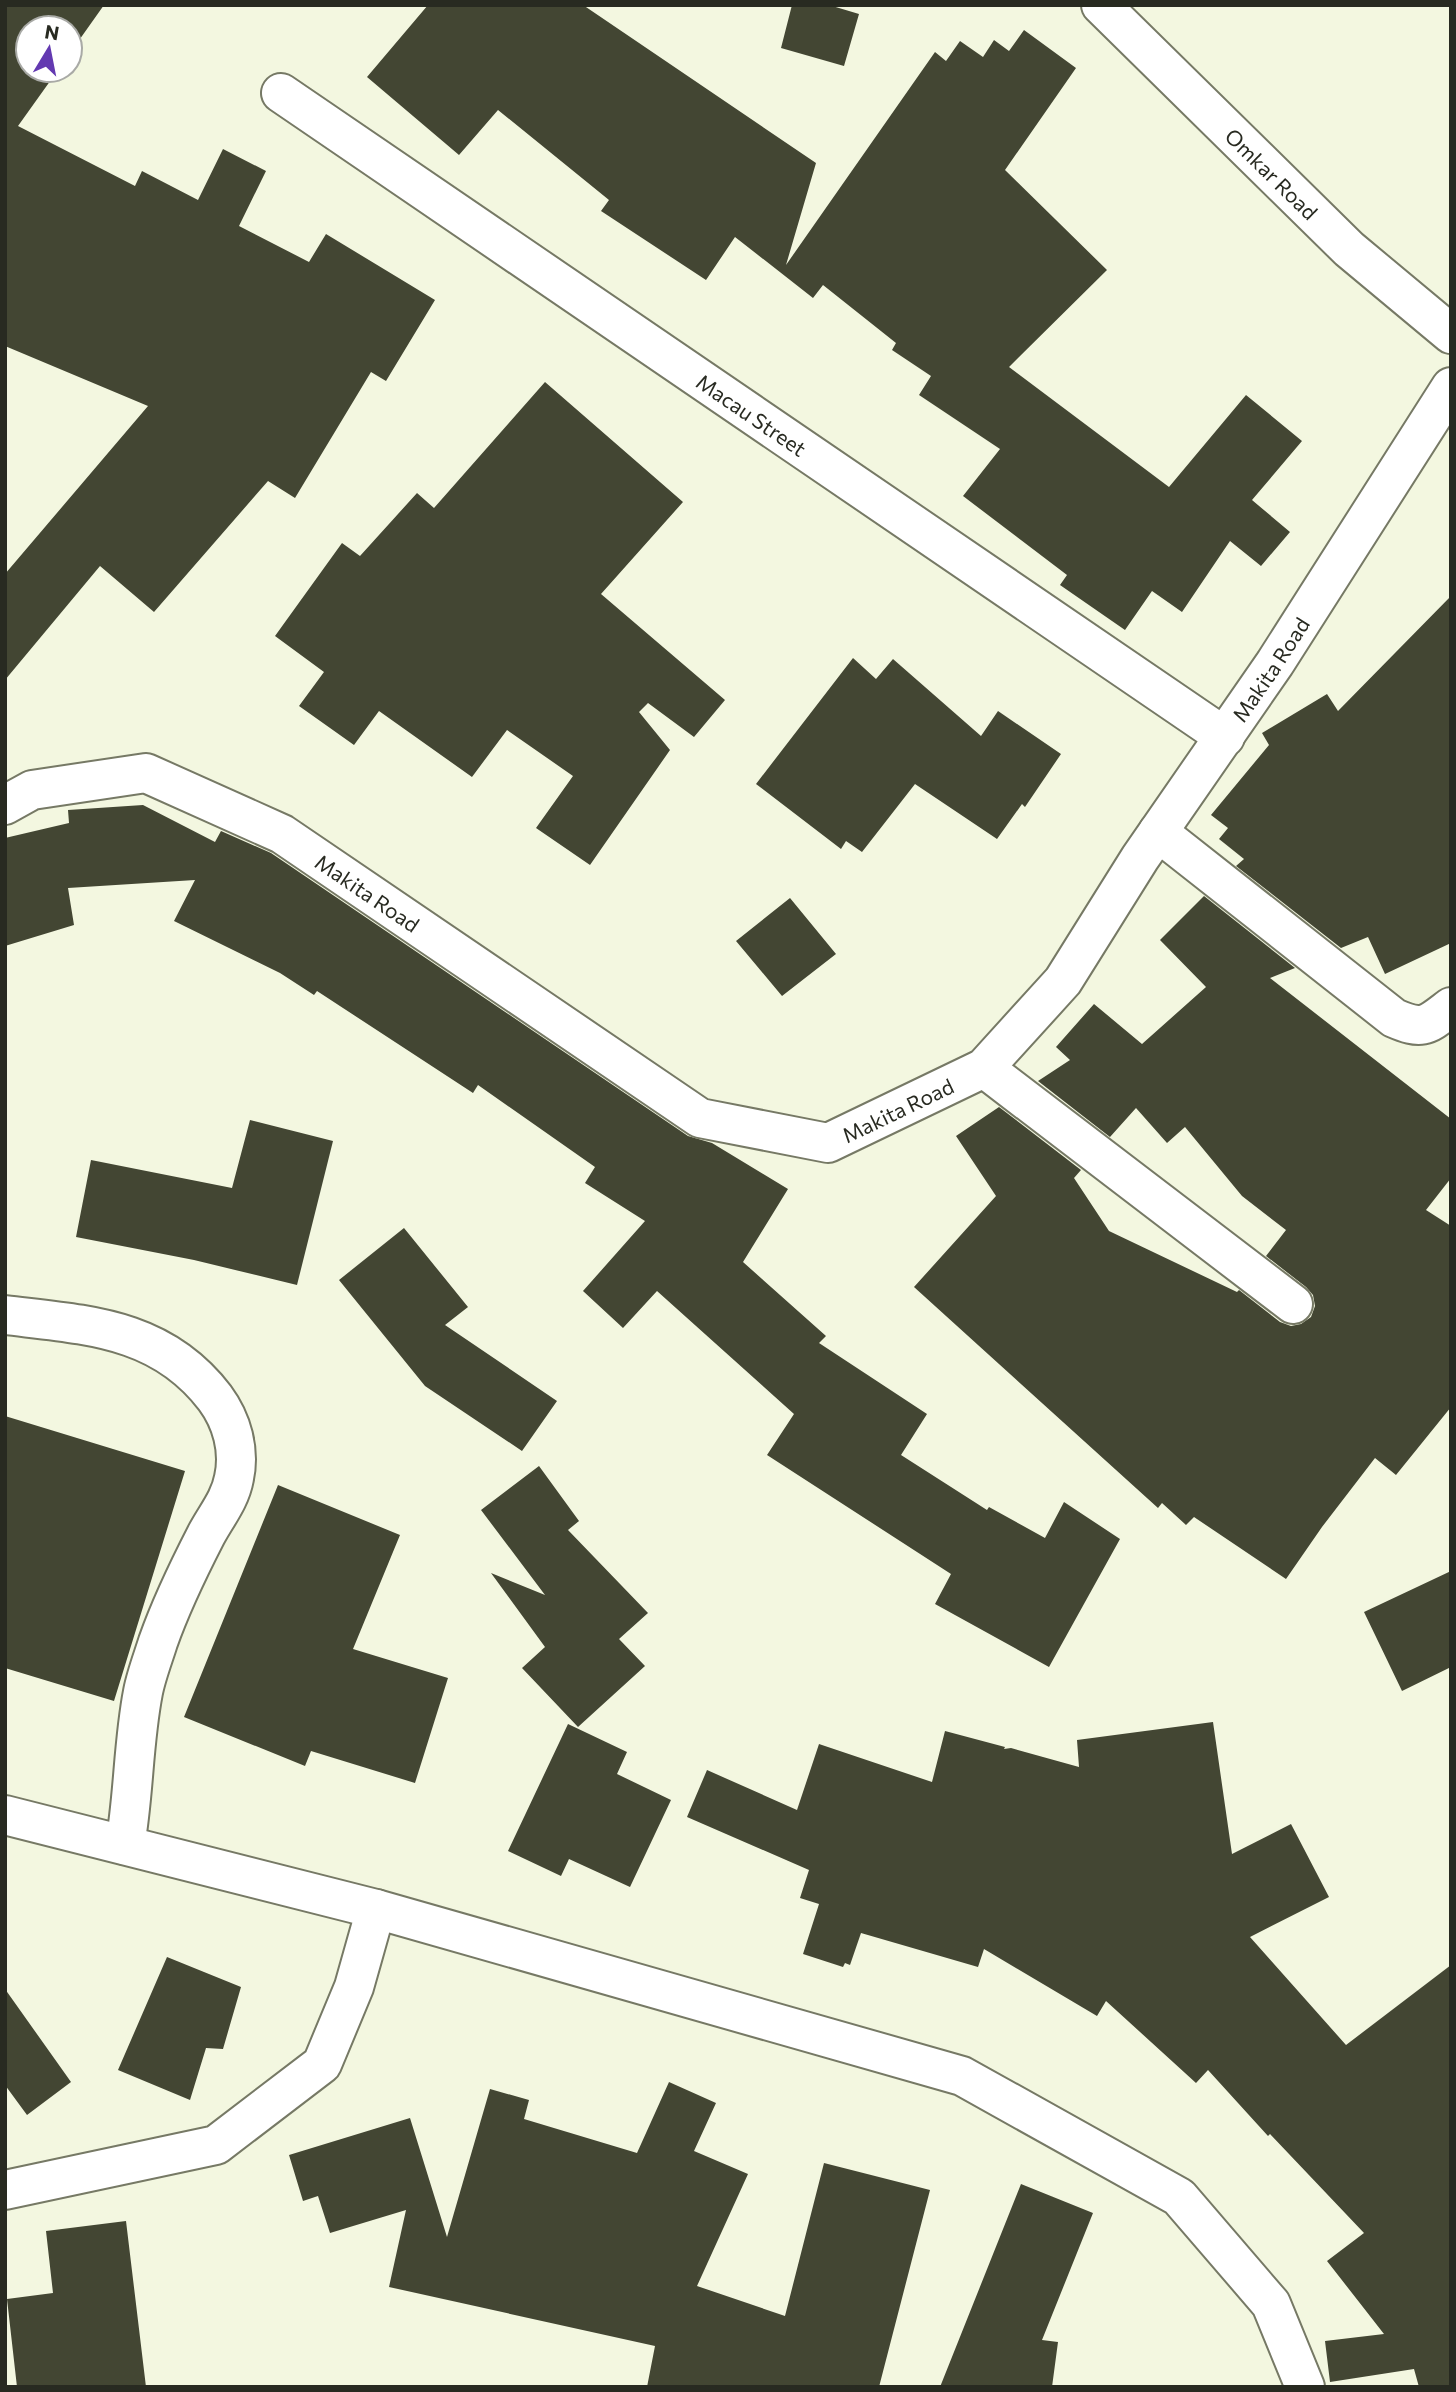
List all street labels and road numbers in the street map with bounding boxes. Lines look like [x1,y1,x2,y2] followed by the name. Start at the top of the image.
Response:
[1221,123,1323,224] street label: Omkar Road
[692,368,812,460] street label: Macau Street
[1226,612,1314,726] street label: Makita Road
[311,848,425,937] street label: Makita Road
[838,1072,957,1147] street label: Makita Road

